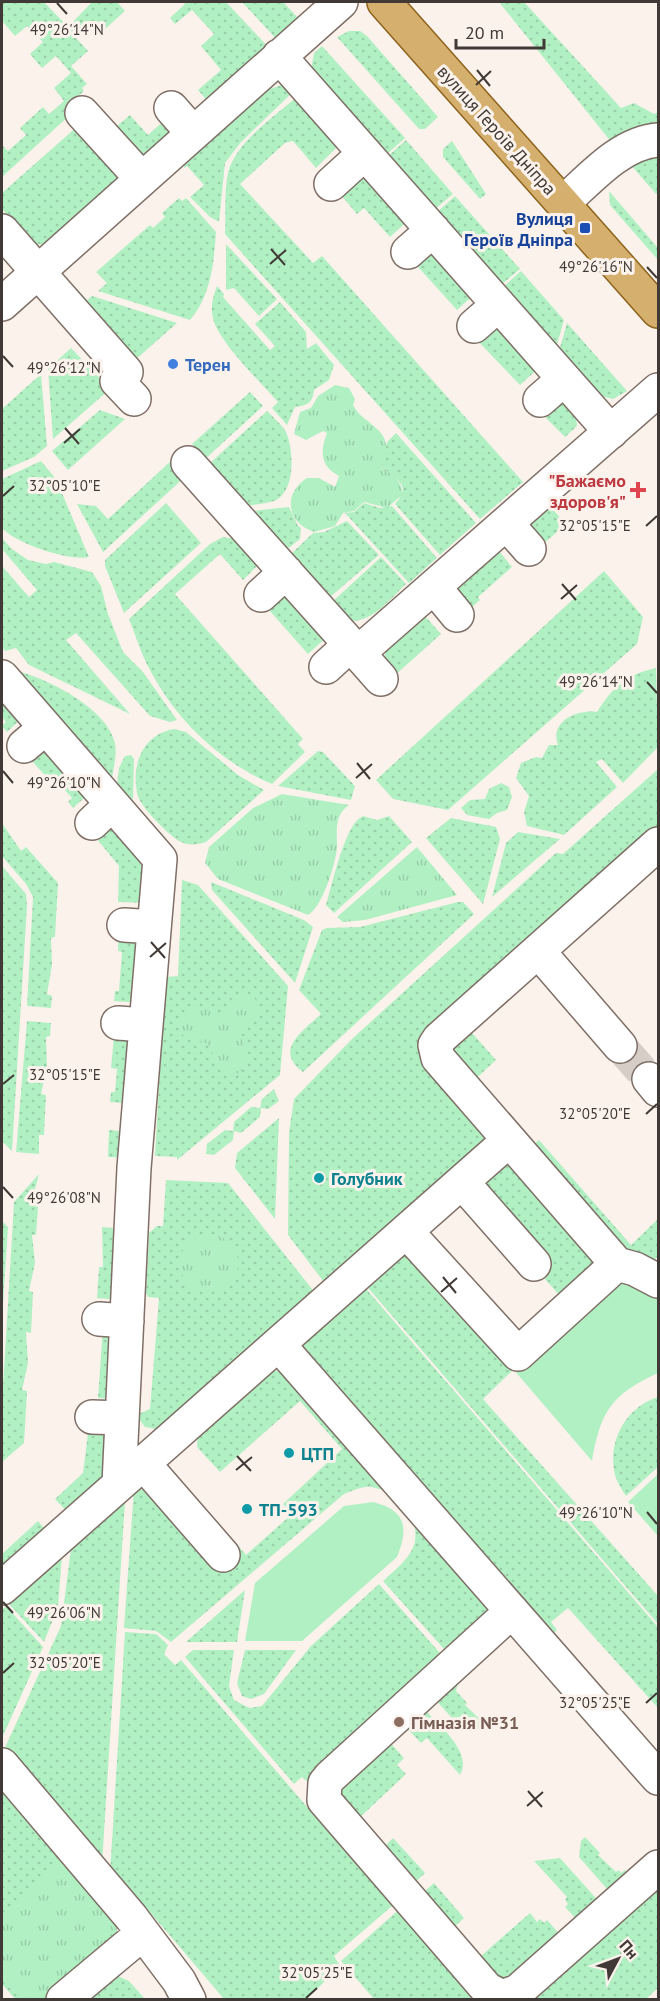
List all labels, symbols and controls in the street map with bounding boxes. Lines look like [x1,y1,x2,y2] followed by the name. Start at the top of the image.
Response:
[456,12,544,50] scale bar
[30,20,104,39] text: 49°26'14"N
[465,21,504,44] text: 20 m
[433,60,561,200] street label: вулиця Героїв Дніпра
[464,207,573,251] place label: Вулиця Героїв Дніпра
[578,221,592,235] marker: Вулиця Героїв Дніпра
[559,257,633,276] text: 49°26'16"N
[185,353,231,376] place label: Терен
[166,357,180,371] marker: Терен
[27,358,101,377] text: 49°26'12"N
[548,469,626,513] place label: "Бажаємо здоров'я"
[29,476,101,495] text: 32°05'10"E
[631,483,645,497] marker: "Бажаємо здоров'я"
[559,516,631,535] text: 32°05'15"E
[559,672,633,691] text: 49°26'14"N
[27,773,101,792] text: 49°26'10"N
[29,1065,101,1084] text: 32°05'15"E
[559,1104,631,1123] text: 32°05'20"E
[331,1167,403,1190] place label: Голубник
[312,1171,326,1185] marker: Голубник
[27,1188,101,1207] text: 49°26'08"N
[301,1442,334,1465] place label: ЦТП
[282,1446,296,1460] marker: ЦТП
[259,1498,318,1521] place label: ТП-593
[240,1502,254,1516] marker: ТП-593
[559,1503,633,1522] text: 49°26'10"N
[27,1603,101,1622] text: 49°26'06"N
[29,1653,101,1672] text: 32°05'20"E
[559,1693,631,1712] text: 32°05'25"E
[411,1711,519,1734] place label: Гімназія №31
[392,1715,406,1729] marker: Гімназія №31
[588,1929,648,1989] north arrow
[616,1935,643,1963] text: Пн
[281,1963,353,1982] text: 32°05'25"E

